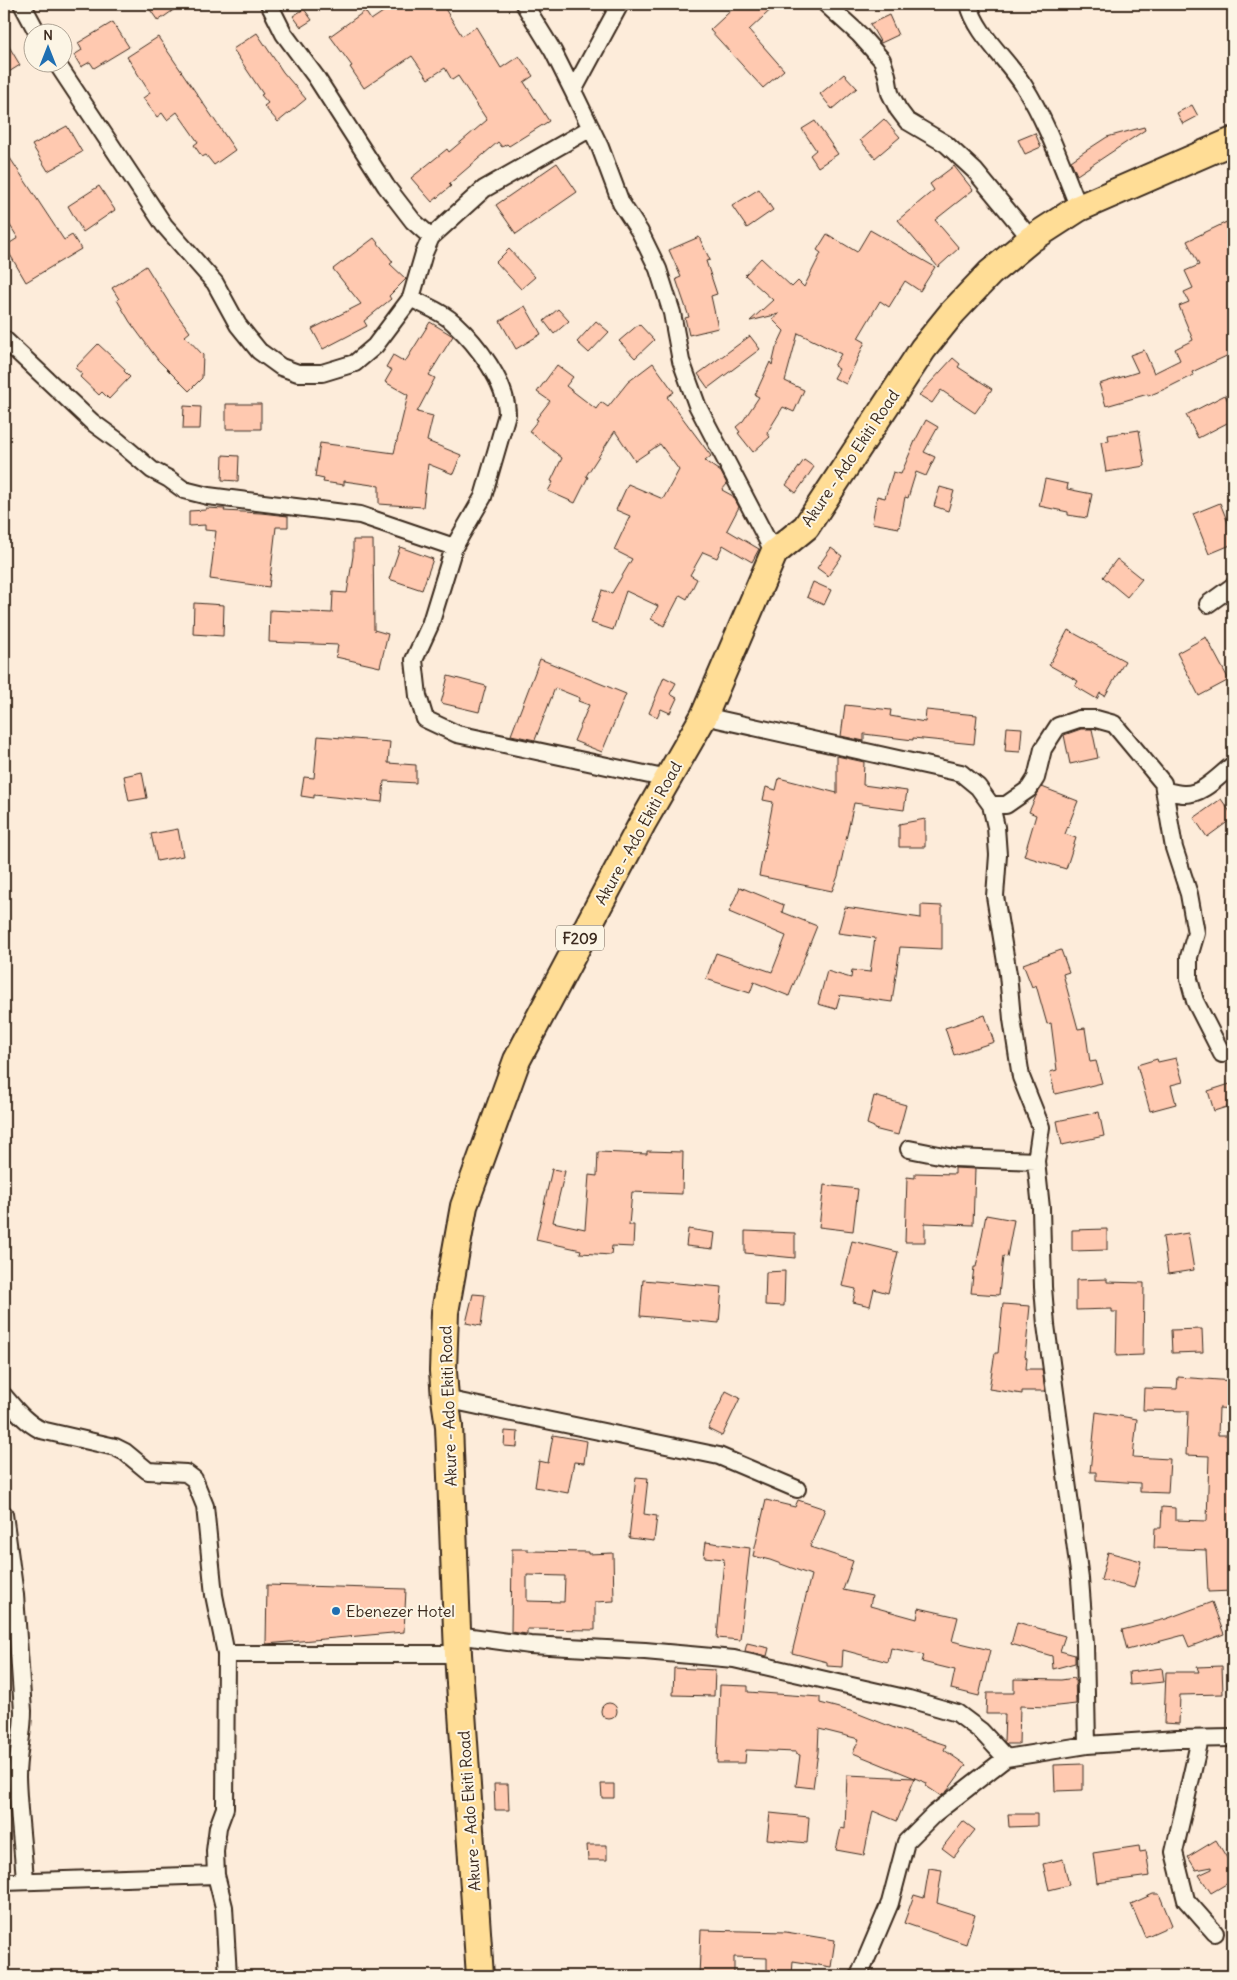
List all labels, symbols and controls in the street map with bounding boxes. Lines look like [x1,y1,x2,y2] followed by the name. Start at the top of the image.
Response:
[22,22,72,72] north arrow
[43,26,53,44] text: N
[797,386,903,530] street label: Akure - Ado Ekiti Road
[590,758,686,908] street label: Akure - Ado Ekiti Road
[556,926,604,950] road number: F209
[435,1325,461,1487] street label: Akure - Ado Ekiti Road
[346,1601,455,1621] place label: Ebenezer Hotel
[330,1605,342,1617] marker: Ebenezer Hotel
[453,1730,485,1892] street label: Akure - Ado Ekiti Road

